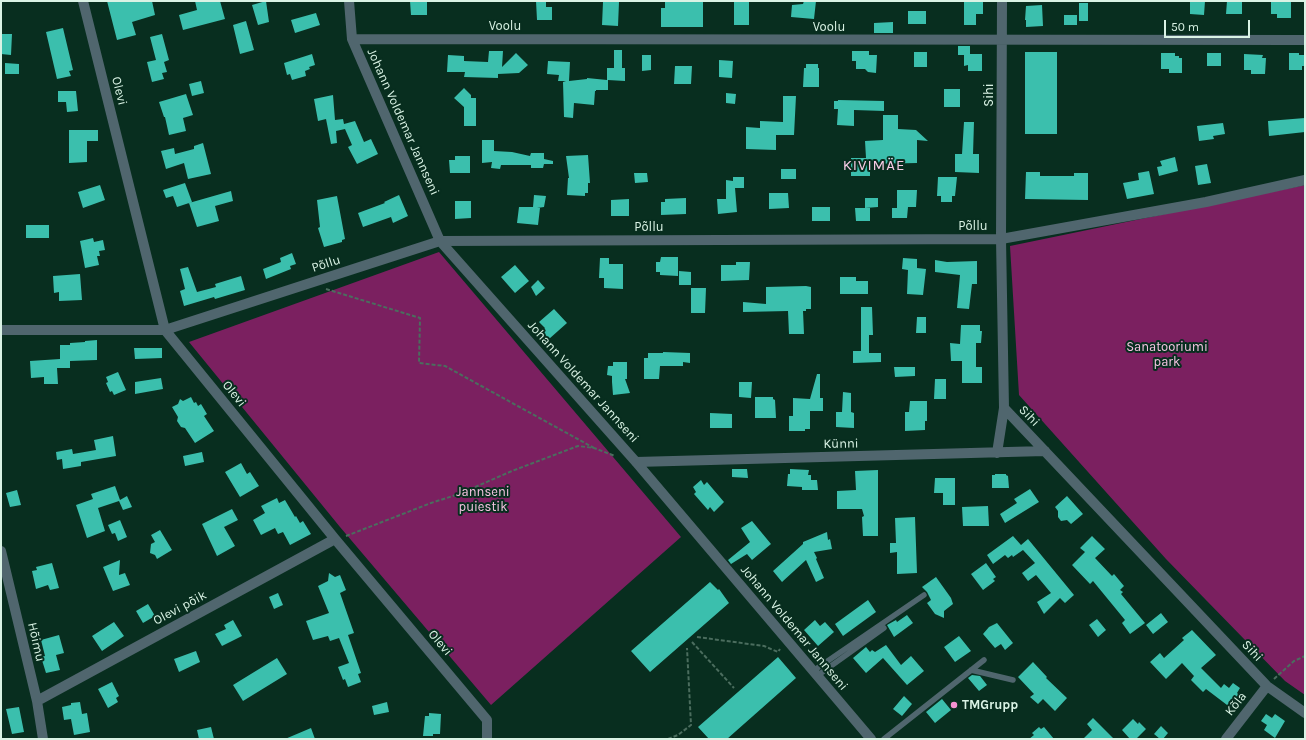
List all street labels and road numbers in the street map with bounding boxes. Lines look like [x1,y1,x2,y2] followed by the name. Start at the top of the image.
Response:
[489,18,521,34] street label: Voolu
[813,19,845,35] street label: Voolu
[364,46,442,198] street label: Johann Voldemar Jannseni
[108,75,130,107] street label: Olevi
[981,83,997,107] street label: Sihi
[958,218,988,234] street label: Põllu
[634,219,664,235] street label: Põllu
[310,252,342,276] street label: Põllu
[524,318,642,446] street label: Johann Voldemar Jannseni
[219,378,249,410] street label: Olevi
[1015,402,1043,430] street label: Sihi
[823,436,859,452] street label: Künni
[737,562,851,694] street label: Johann Voldemar Jannseni
[151,587,209,629] street label: Olevi põik
[24,621,48,663] street label: Hõimu
[425,627,455,659] street label: Olevi
[1238,637,1266,665] street label: Sihi
[1222,689,1250,719] street label: Kõla

